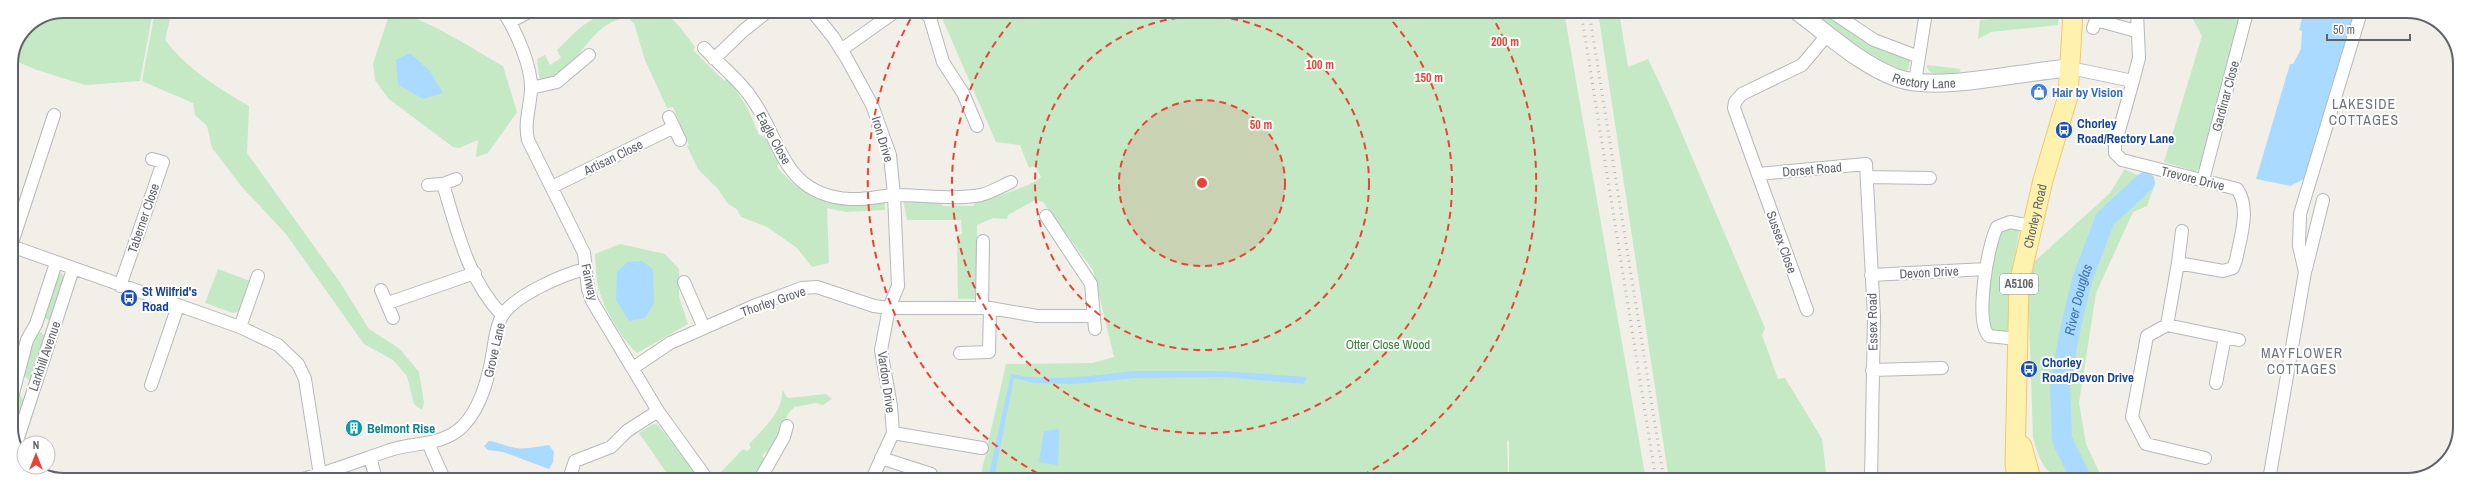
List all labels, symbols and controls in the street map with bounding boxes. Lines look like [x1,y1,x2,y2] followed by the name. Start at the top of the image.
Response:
[2327,16,2410,42] scale bar
[2333,22,2355,38] text: 50 m
[1491,34,1519,50] text: 200 m
[1306,57,1334,73] text: 100 m
[2208,59,2243,133] street label: Gardinar Close
[1890,69,1956,92] street label: Rectory Lane
[1415,70,1443,86] text: 150 m
[2029,82,2049,102] shop icon: Hair by Vision
[2052,84,2123,101] place label: Hair by Vision
[2329,95,2399,129] district label: LAKESIDE COTTAGES
[752,109,795,168] street label: Eagle Close
[868,114,898,164] street label: Iron Drive
[2077,115,2174,147] place label: Chorley Road/Rectory Lane
[1250,117,1272,133] text: 50 m
[2054,120,2074,140] bus stop icon: Chorley Road/Rectory Lane
[580,136,646,180] street label: Artisan Close
[1781,158,1843,181] street label: Dorset Road
[2159,162,2226,195] street label: Trevore Drive
[1195,176,1209,190] centre of rings
[124,181,163,255] street label: Taberner Close
[2020,182,2051,250] street label: Chorley Road
[1762,209,1801,276] street label: Sussex Close
[2060,261,2096,337] water label: River Douglas
[577,262,602,303] street label: Fairway
[1899,262,1959,283] street label: Devon Drive
[2000,274,2038,294] road number: A5106
[738,282,808,321] street label: Thorley Grove
[142,283,197,315] place label: St Wilfrid's Road
[119,288,139,308] bus stop icon: St Wilfrid's Road
[1863,293,1882,351] street label: Essex Road
[25,319,64,393] street label: Larkhill Avenue
[480,321,509,379] street label: Grove Lane
[1346,336,1430,353] park label: Otter Close Wood
[2261,344,2343,378] district label: MAYFLOWER COTTAGES
[874,350,899,414] street label: Vardon Drive
[2042,354,2134,386] place label: Chorley Road/Devon Drive
[2019,359,2039,379] bus stop icon: Chorley Road/Devon Drive
[344,418,364,438] building icon: Belmont Rise
[367,420,435,437] place label: Belmont Rise
[16,435,56,475] north arrow
[33,438,39,452] text: N

